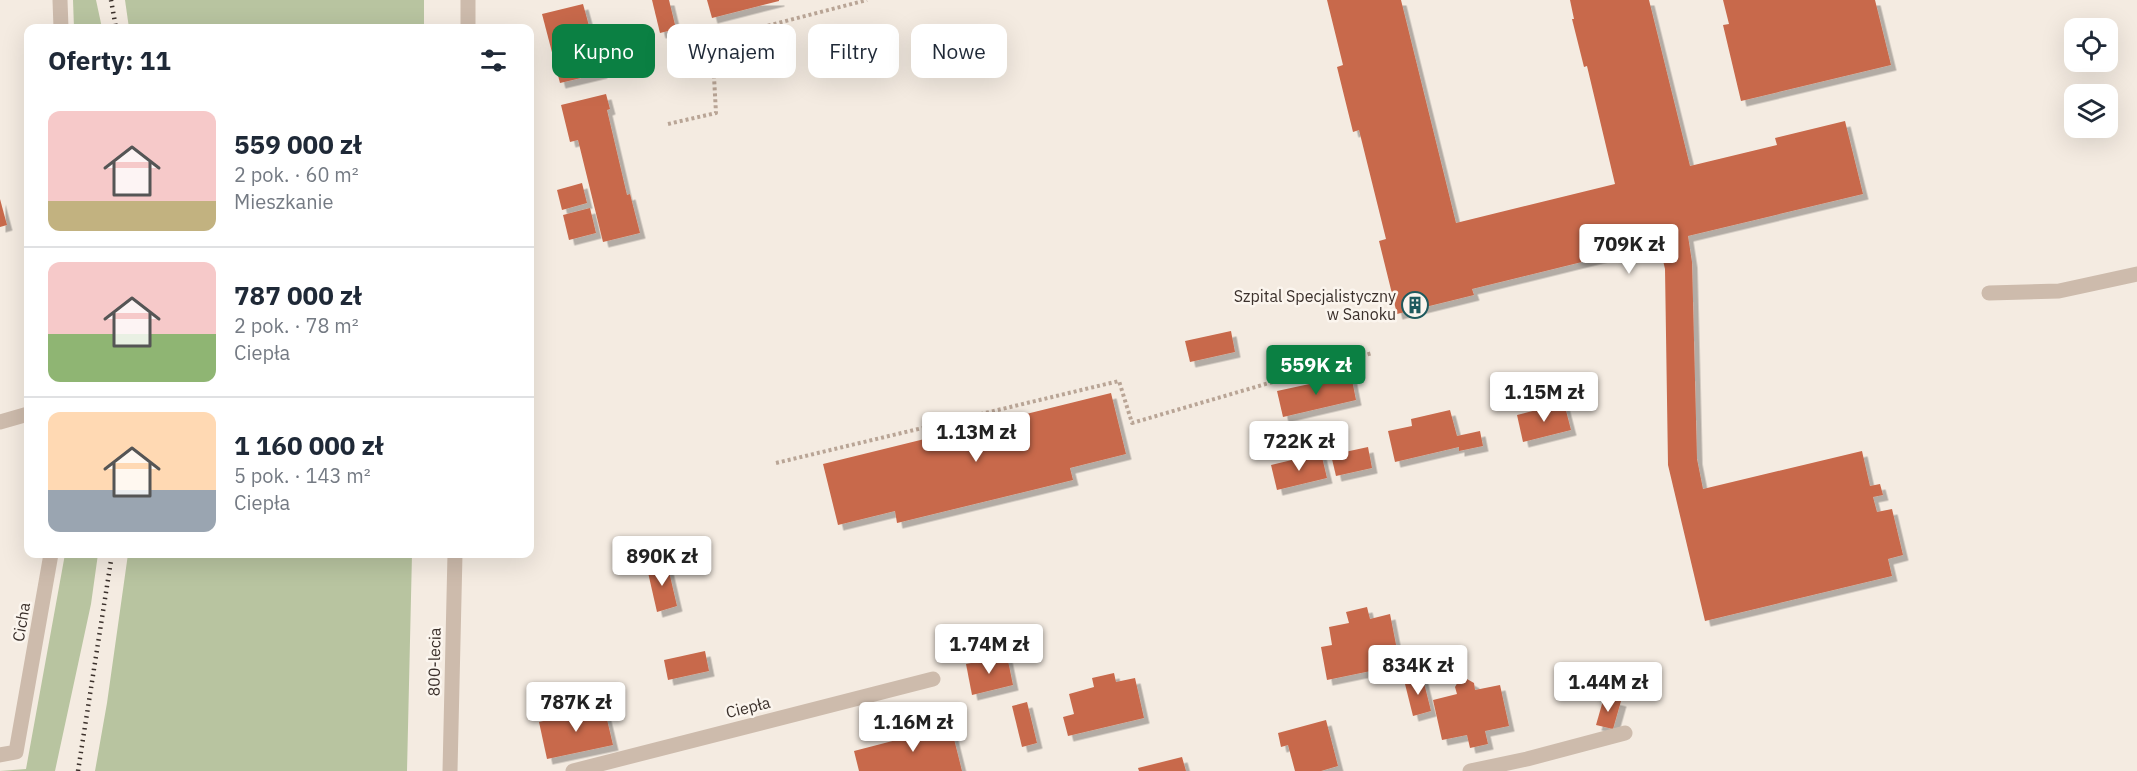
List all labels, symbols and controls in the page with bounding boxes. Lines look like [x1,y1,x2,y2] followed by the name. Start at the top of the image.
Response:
[2064,18,2118,138] map controls
[2064,18,2118,72] button: locate
[552,24,655,78] chip: Kupno
[667,24,796,78] chip: Wynajem
[808,24,899,78] chip: Filtry
[911,24,1007,78] chip: Nowe
[48,43,171,77] text: Oferty: 11
[477,44,510,77] icon: filters
[2064,84,2118,138] button: layers
[234,127,362,161] text: 559 000 zł
[96,135,168,207] icon: home
[234,161,359,188] text: 2 pok. · 60 m²
[234,188,334,215] text: Mieszkanie
[1574,224,1684,275] pin: 709K zł
[1593,230,1665,257] text: 709K zł
[234,278,362,312] text: 787 000 zł
[96,286,168,358] icon: home
[1234,286,1396,324] place label: Szpital Specjalistyczny w Sanoku
[1400,290,1430,320] building icon: Szpital Specjalistyczny w Sanoku
[234,312,359,339] text: 2 pok. · 78 m²
[234,339,290,366] text: Ciepła
[1261,345,1371,396] pin: 559K zł
[1280,351,1352,378] text: 559K zł
[1482,372,1606,423] pin: 1.15M zł
[1504,378,1584,405] text: 1.15M zł
[914,412,1038,463] pin: 1.13M zł
[936,418,1016,445] text: 1.13M zł
[1244,421,1354,472] pin: 722K zł
[1263,427,1335,454] text: 722K zł
[234,428,383,462] text: 1 160 000 zł
[96,436,168,508] icon: home
[234,462,371,489] text: 5 pok. · 143 m²
[234,489,290,516] text: Ciepła
[607,536,717,587] pin: 890K zł
[626,542,698,569] text: 890K zł
[8,600,34,643] street label: Cicha
[927,624,1051,675] pin: 1.74M zł
[423,627,445,697] street label: 800-lecia
[949,630,1029,657] text: 1.74M zł
[1363,645,1473,696] pin: 834K zł
[1382,651,1454,678] text: 834K zł
[1546,662,1670,713] pin: 1.44M zł
[1568,668,1648,695] text: 1.44M zł
[521,682,631,733] pin: 787K zł
[540,688,612,715] text: 787K zł
[724,692,773,722] street label: Ciepła
[851,702,975,753] pin: 1.16M zł
[873,708,953,735] text: 1.16M zł

